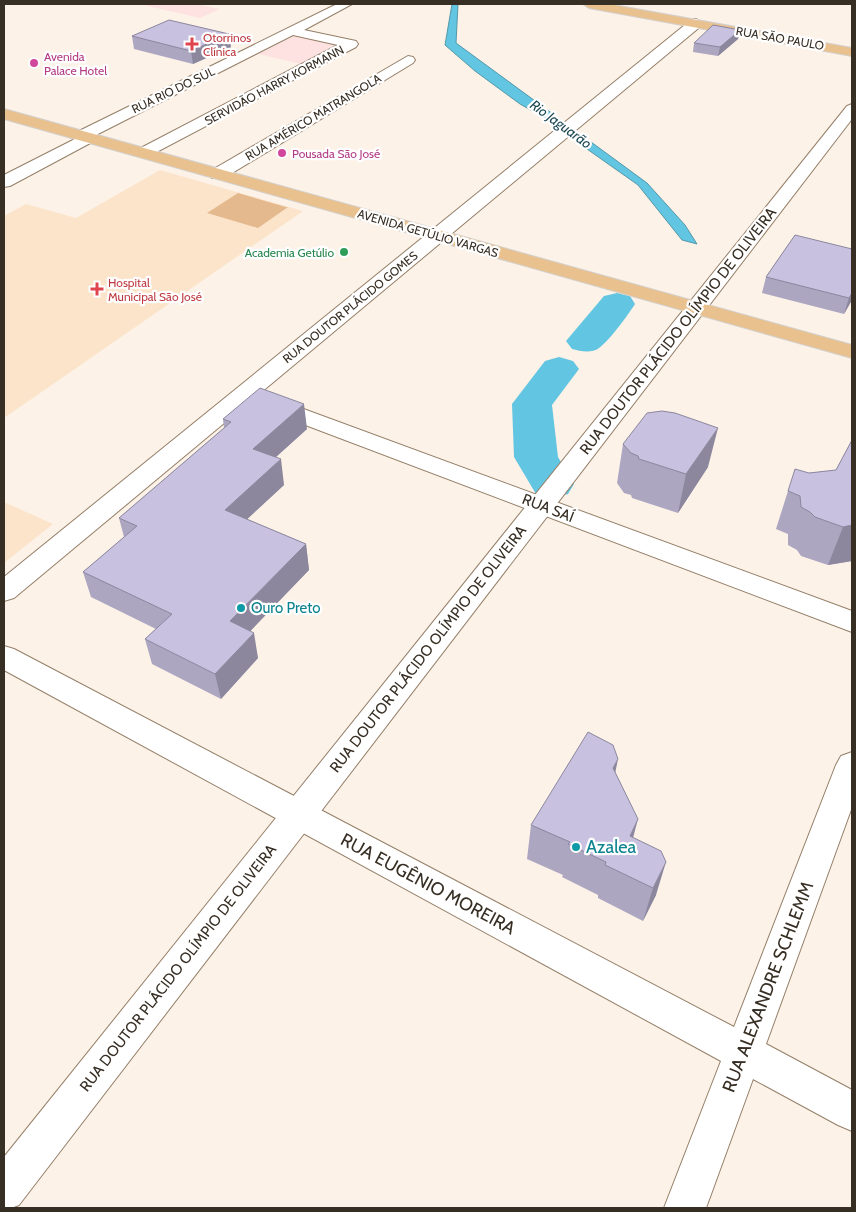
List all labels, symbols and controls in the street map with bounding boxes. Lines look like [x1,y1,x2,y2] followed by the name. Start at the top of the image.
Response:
[735,23,825,53] street label: RUA SÃO PAULO
[203,30,251,59] place label: Otorrinos Clínica
[185,37,199,51] marker: Otorrinos Clínica
[202,42,346,128] street label: SERVIDÃO HARRY KORMANN
[44,49,107,78] place label: Avenida Palace Hotel
[28,57,40,69] marker: Avenida Palace Hotel
[129,63,217,117] street label: RUA RIO DO SUL
[242,70,384,164] street label: RUA AMÉRICO MATRANGOLA
[527,96,595,152] water label: Rio Jaguarão
[292,146,380,161] place label: Pousada São José
[276,147,288,159] marker: Pousada São José
[575,203,781,458] street label: RUA DOUTOR PLÁCIDO OLÍMPIO DE OLIVEIRA
[356,206,500,260] street label: AVENIDA GETÚLIO VARGAS
[245,245,334,260] place label: Academia Getúlio
[338,246,350,258] marker: Academia Getúlio
[279,248,421,366] street label: RUA DOUTOR PLÁCIDO GOMES
[108,275,202,304] place label: Hospital Municipal São José
[90,282,104,296] marker: Hospital Municipal São José
[520,489,577,526] street label: RUA SAÍ
[325,521,531,776] street label: RUA DOUTOR PLÁCIDO OLÍMPIO DE OLIVEIRA
[251,599,320,617] place label: Ouro Preto
[235,602,247,614] marker: Ouro Preto
[337,829,519,939] street label: RUA EUGÊNIO MOREIRA
[586,836,637,858] place label: Azalea
[75,840,281,1095] street label: RUA DOUTOR PLÁCIDO OLÍMPIO DE OLIVEIRA
[570,841,582,853] marker: Azalea
[718,879,818,1095] street label: RUA ALEXANDRE SCHLEMM

